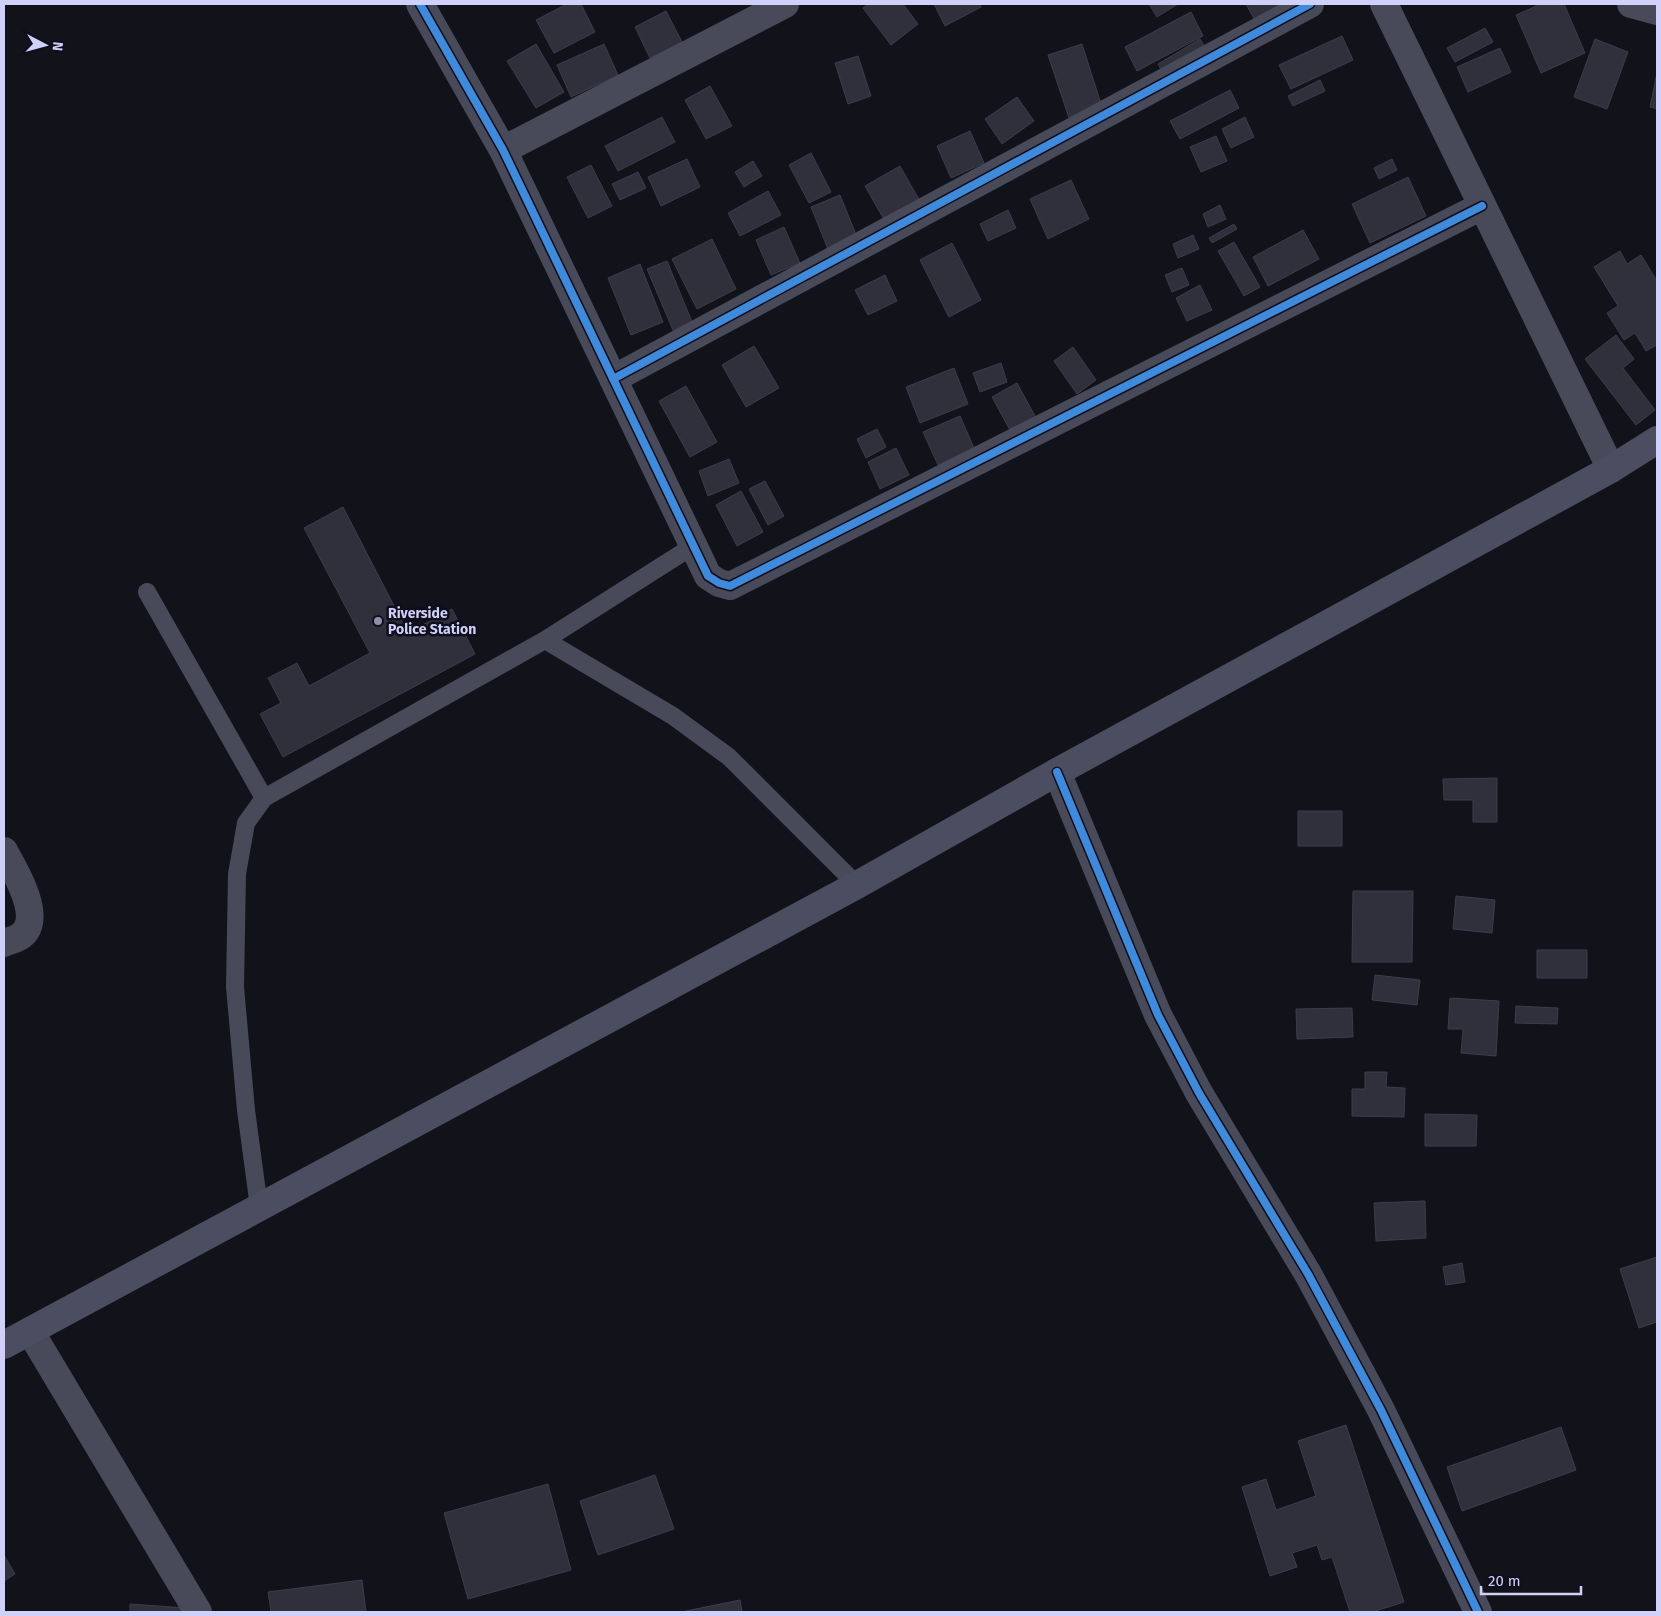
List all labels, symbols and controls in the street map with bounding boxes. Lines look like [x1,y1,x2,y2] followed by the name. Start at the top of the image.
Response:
[20,20,70,70] north arrow
[48,41,66,52] text: N
[388,605,476,638] place label: Riverside Police Station
[372,615,384,627] marker: Riverside Police Station
[1481,1564,1581,1596] scale bar
[1488,1572,1521,1590] text: 20 m

